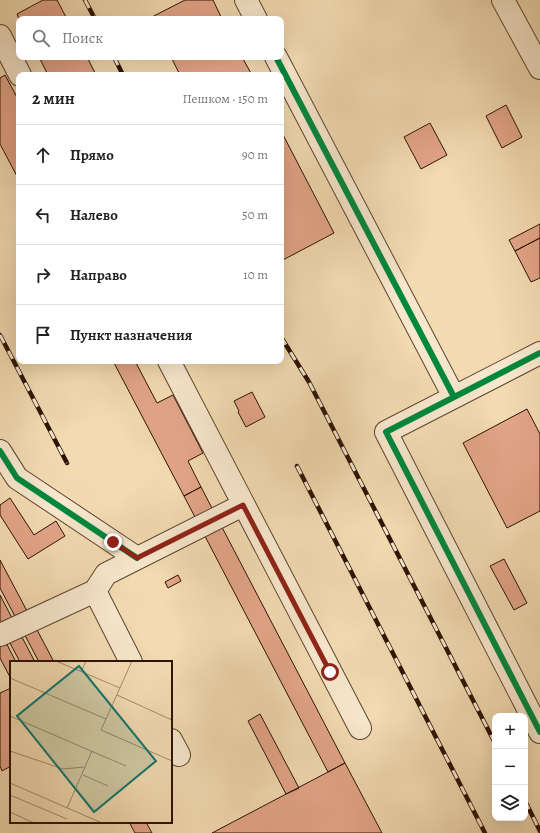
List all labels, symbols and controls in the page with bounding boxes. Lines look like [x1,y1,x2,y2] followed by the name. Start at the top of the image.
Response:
[16,16,284,60] search box
[30,27,52,49] icon: search
[62,28,103,48] text: Поиск
[32,87,75,110] text: 2 мин
[183,90,268,107] text: Пешком · 150 m
[32,144,54,166] icon: ahead
[70,145,114,165] text: Прямо
[242,146,268,163] text: 90 m
[32,204,54,226] icon: left
[70,205,118,225] text: Налево
[242,206,268,223] text: 50 m
[32,264,54,286] icon: right
[70,265,127,285] text: Направо
[243,266,268,283] text: 10 m
[32,324,54,346] icon: arrive
[70,325,192,345] text: Пункт назначения
[104,533,122,551] route end
[10,661,172,823] inset map
[321,663,339,681] route start
[492,713,528,821] map controls
[492,713,528,749] button: +
[492,749,528,785] button: −
[492,785,528,821] button: layers

